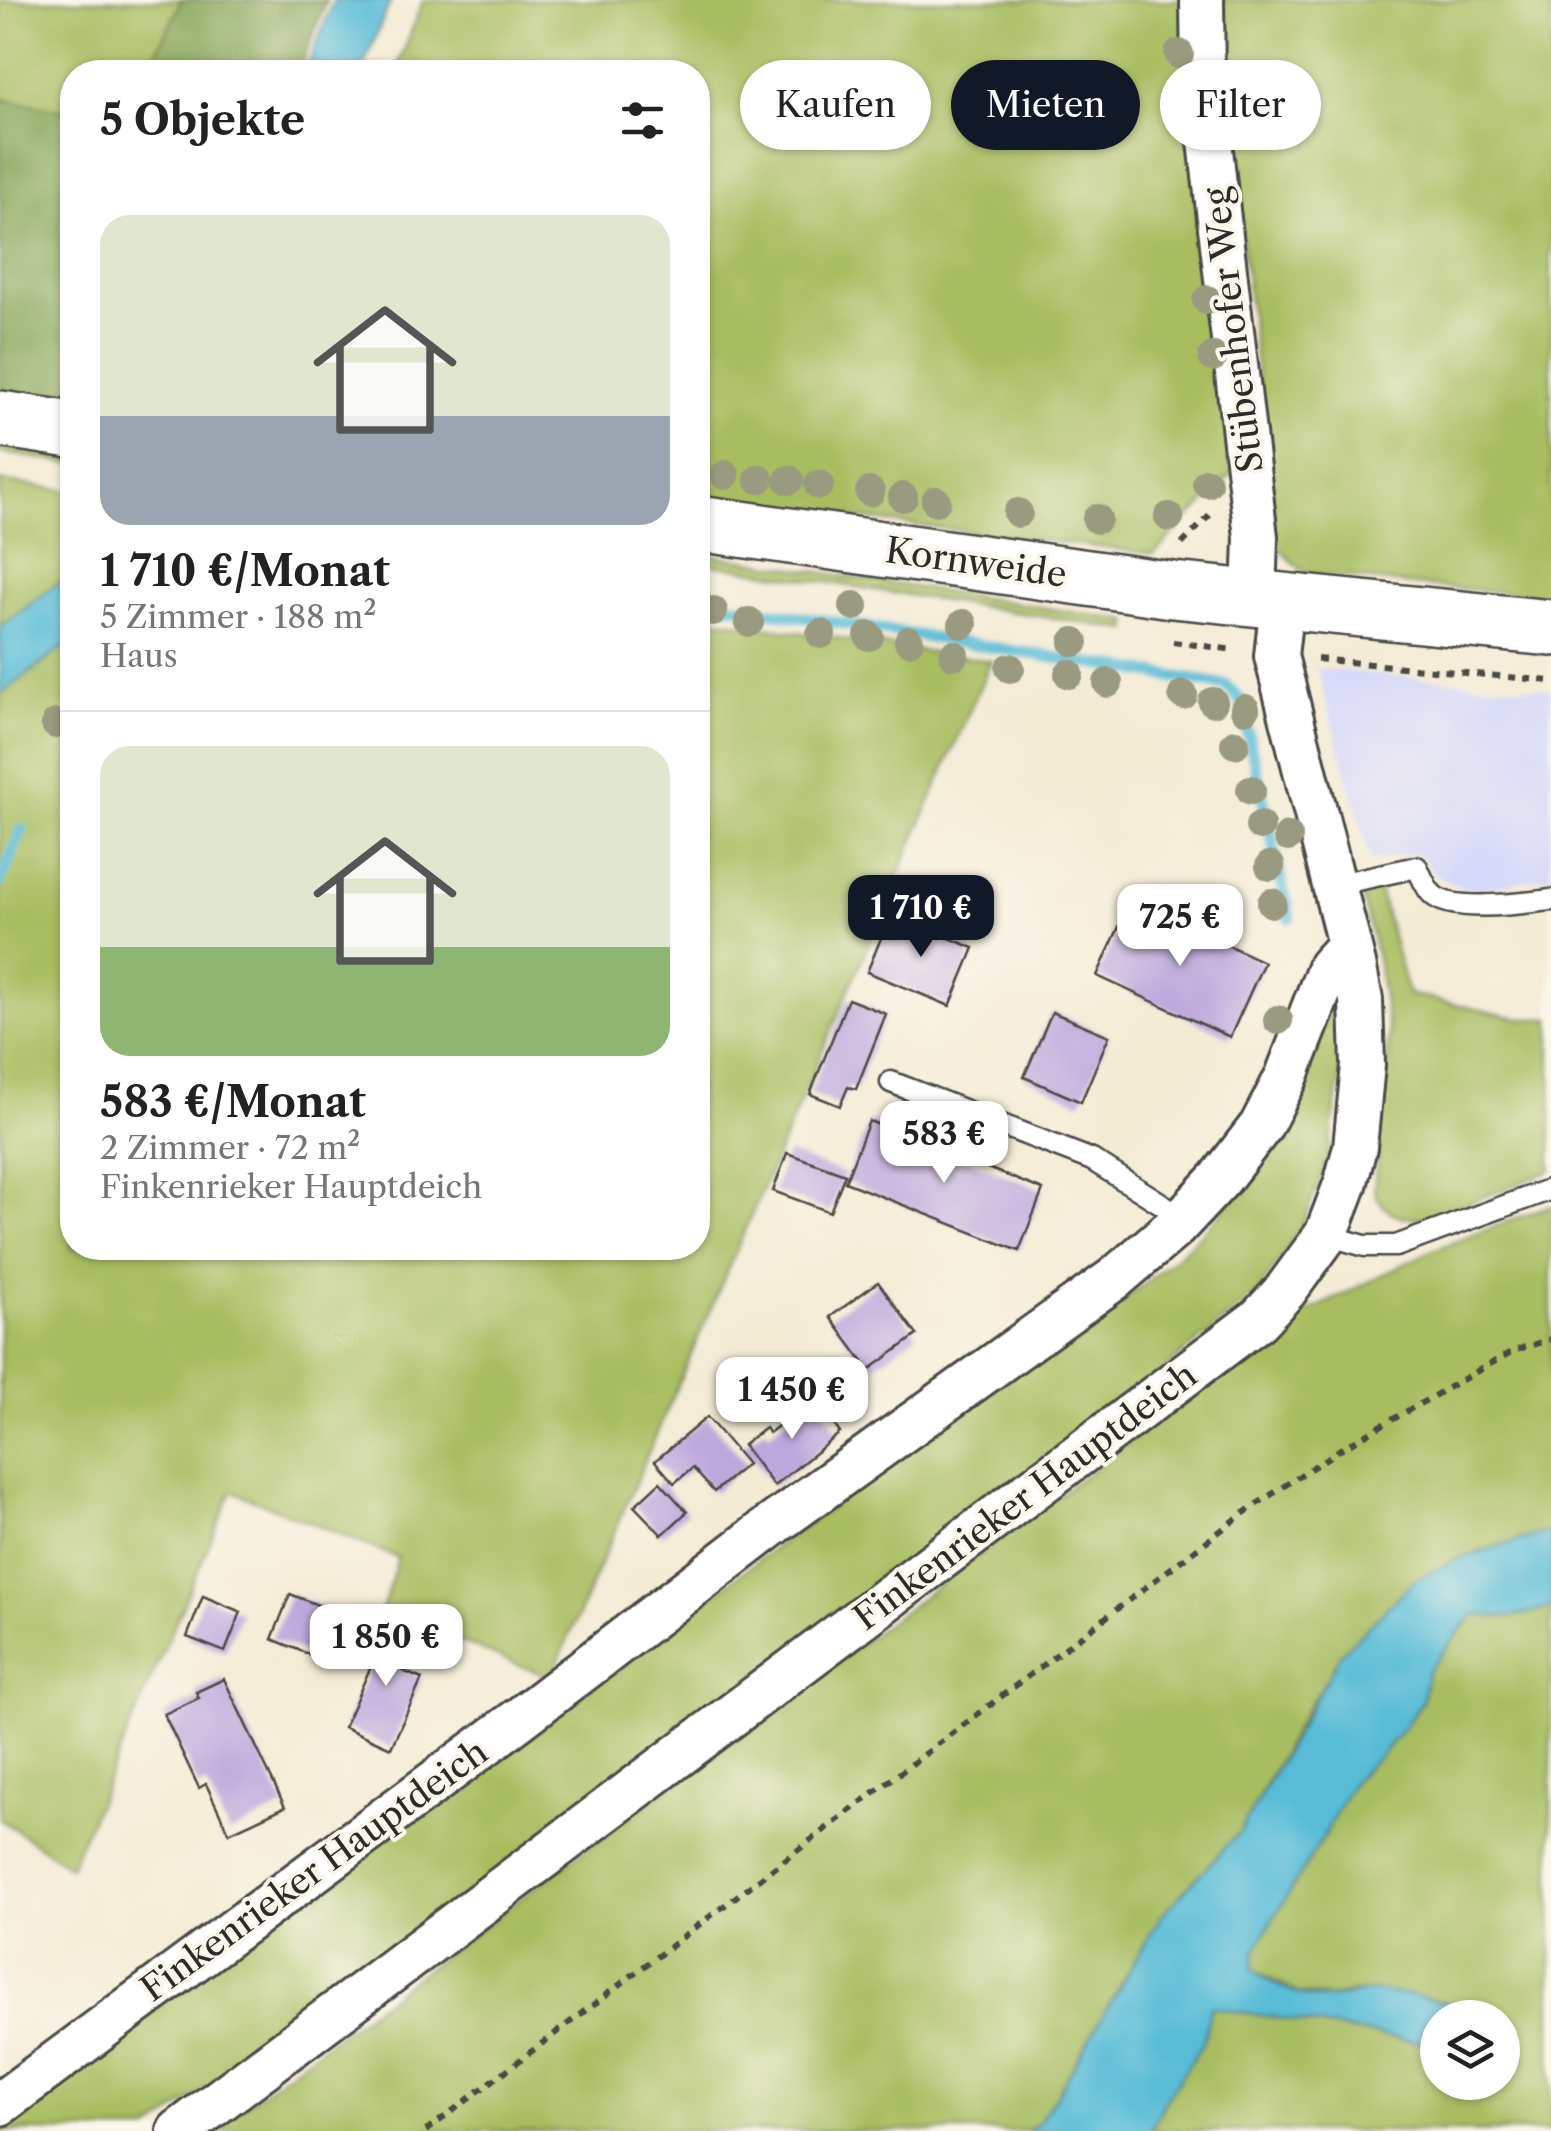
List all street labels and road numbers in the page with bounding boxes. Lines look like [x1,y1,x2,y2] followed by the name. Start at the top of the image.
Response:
[1194,184,1272,475] street label: Stübenhofer Weg
[883,528,1069,596] street label: Kornweide
[845,1353,1205,1639] street label: Finkenrieker Hauptdeich
[132,1730,496,2010] street label: Finkenrieker Hauptdeich

